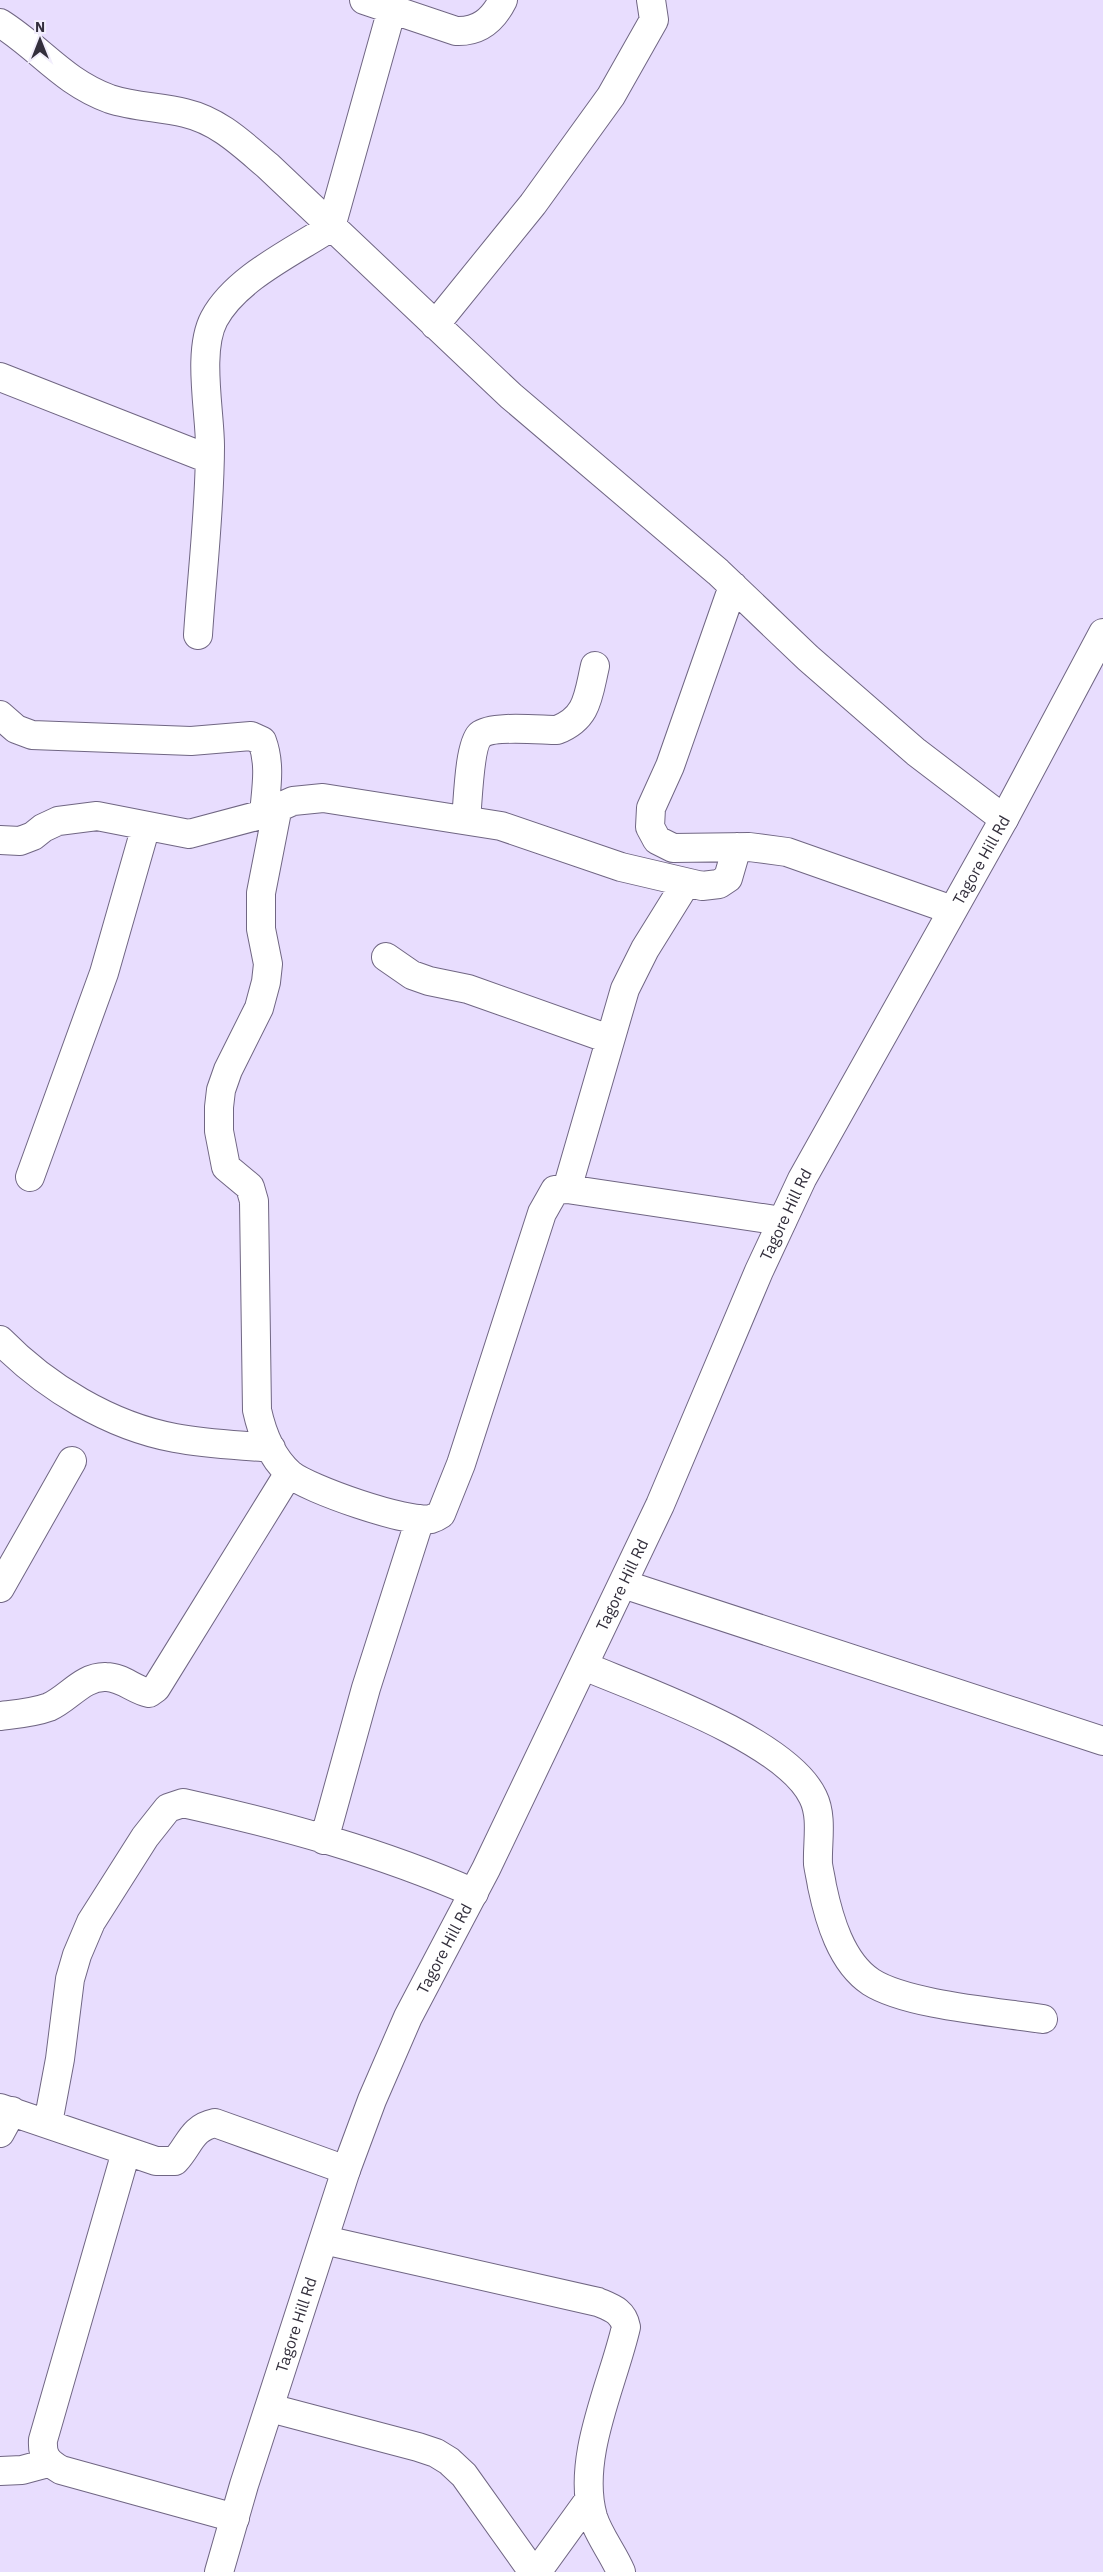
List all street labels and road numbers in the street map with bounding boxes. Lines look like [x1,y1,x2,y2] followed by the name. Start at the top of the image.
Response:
[948,812,1014,908] street label: Tagore Hill Rd
[755,1165,816,1264] street label: Tagore Hill Rd
[591,1536,652,1634] street label: Tagore Hill Rd
[412,1900,476,1997] street label: Tagore Hill Rd
[271,2274,321,2375] street label: Tagore Hill Rd

